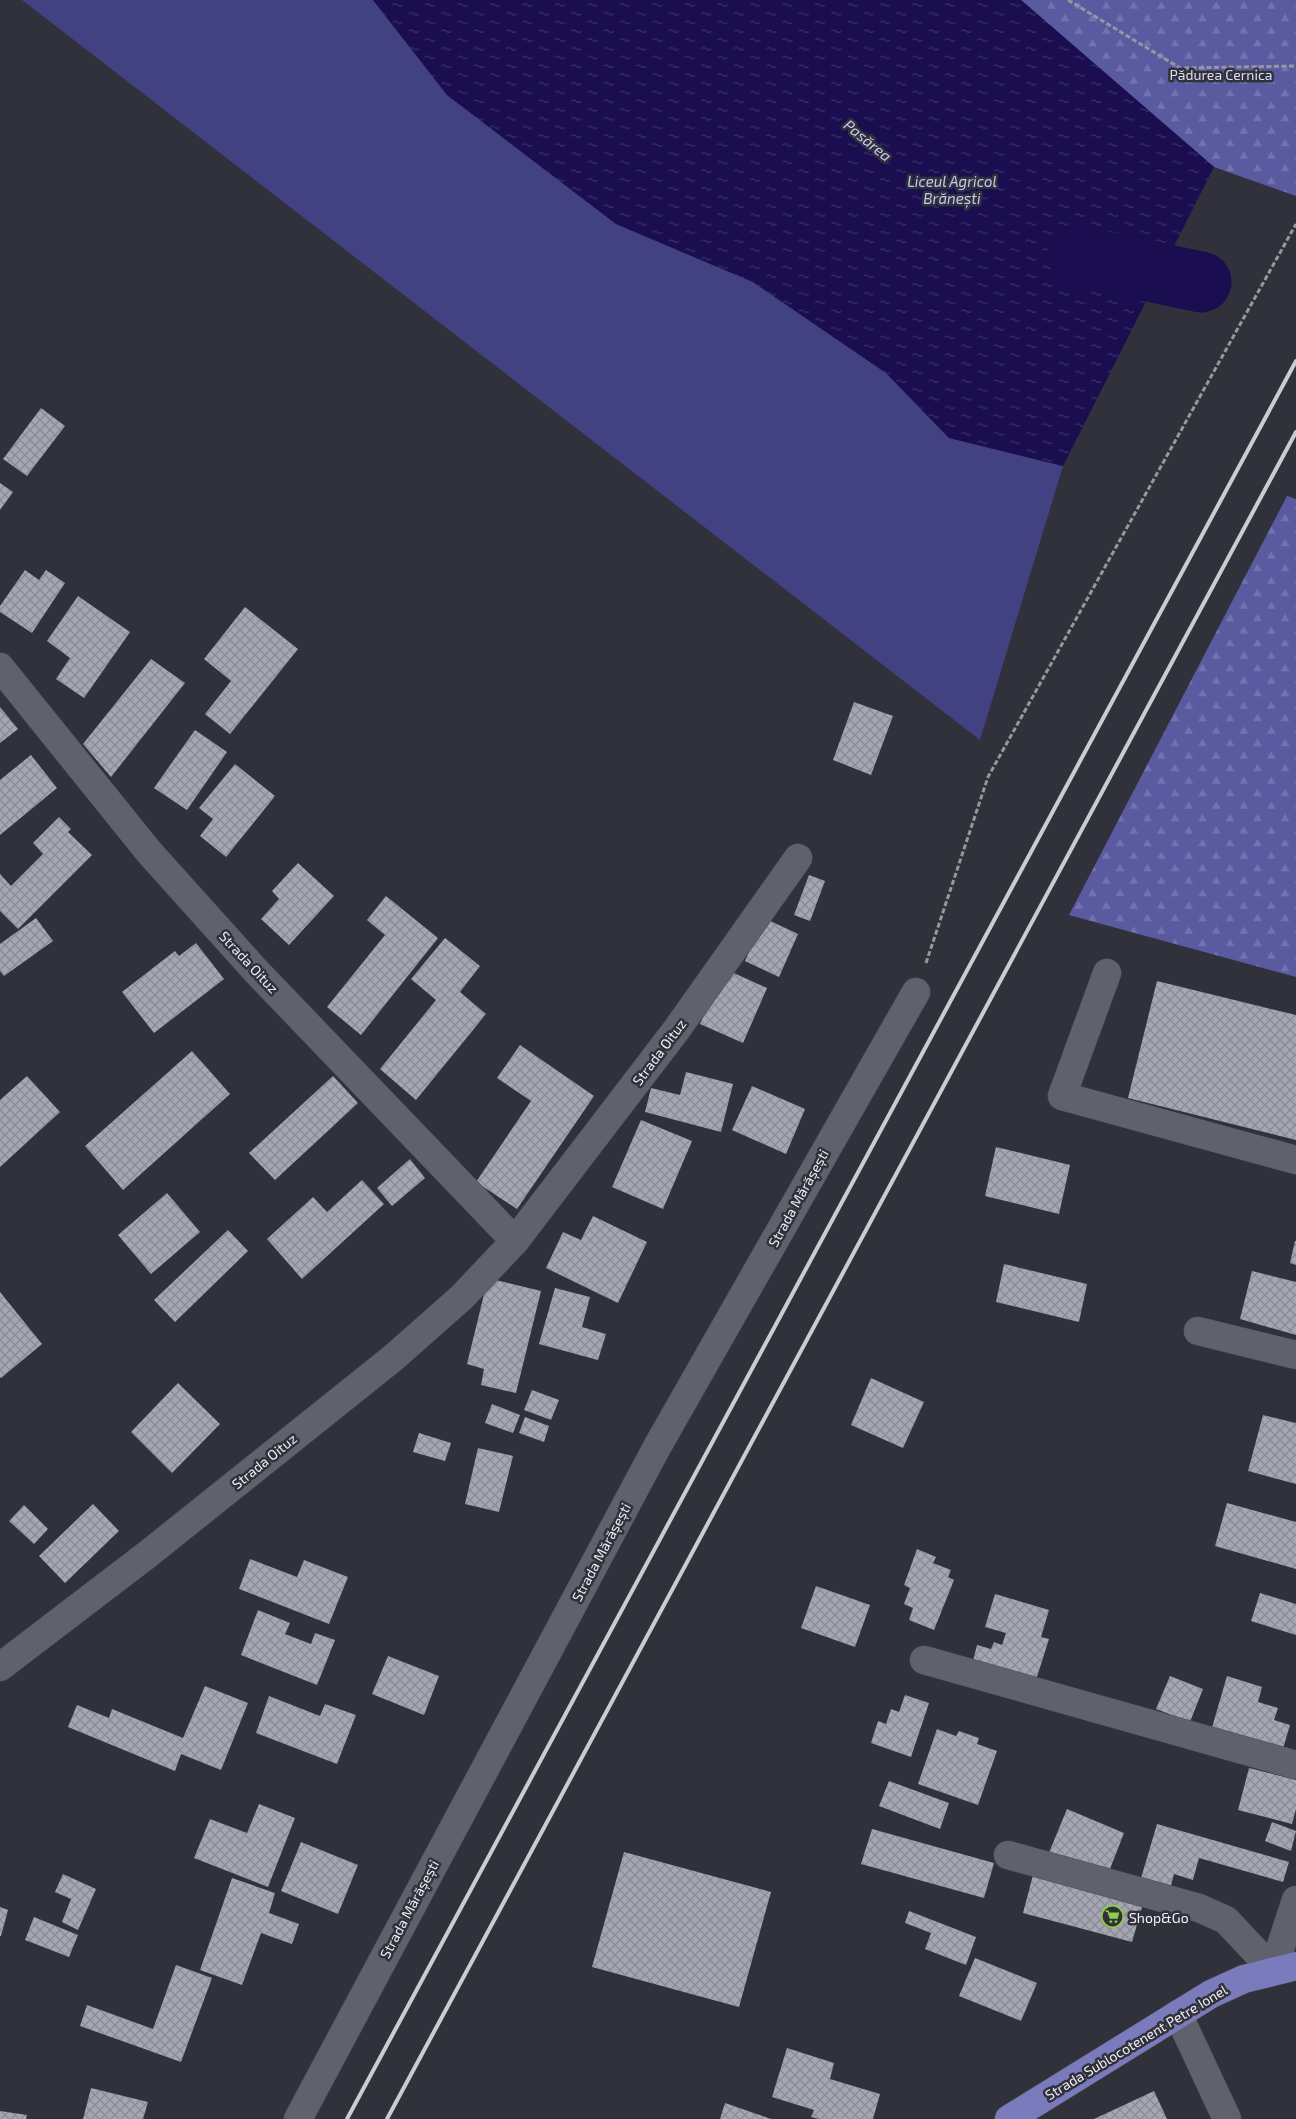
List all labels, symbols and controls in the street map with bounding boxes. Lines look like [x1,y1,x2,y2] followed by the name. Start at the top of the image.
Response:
[1170,66,1272,83] park label: Pădurea Cernica
[841,115,895,165] water label: Pasărea
[907,172,997,209] water label: Liceul Agricol Brănești
[216,927,282,997] street label: Strada Oituz
[629,1016,689,1088] street label: Strada Oituz
[764,1146,833,1250] street label: Strada Mărășești
[228,1430,300,1492] street label: Strada Oituz
[568,1500,635,1605] street label: Strada Mărășești
[376,1857,443,1962] street label: Strada Mărășești
[1101,1905,1125,1929] supermarket icon: Shop&Go
[1129,1909,1189,1926] place label: Shop&Go
[1042,1980,1231,2103] street label: Strada Sublocotenent Petre Ionel

